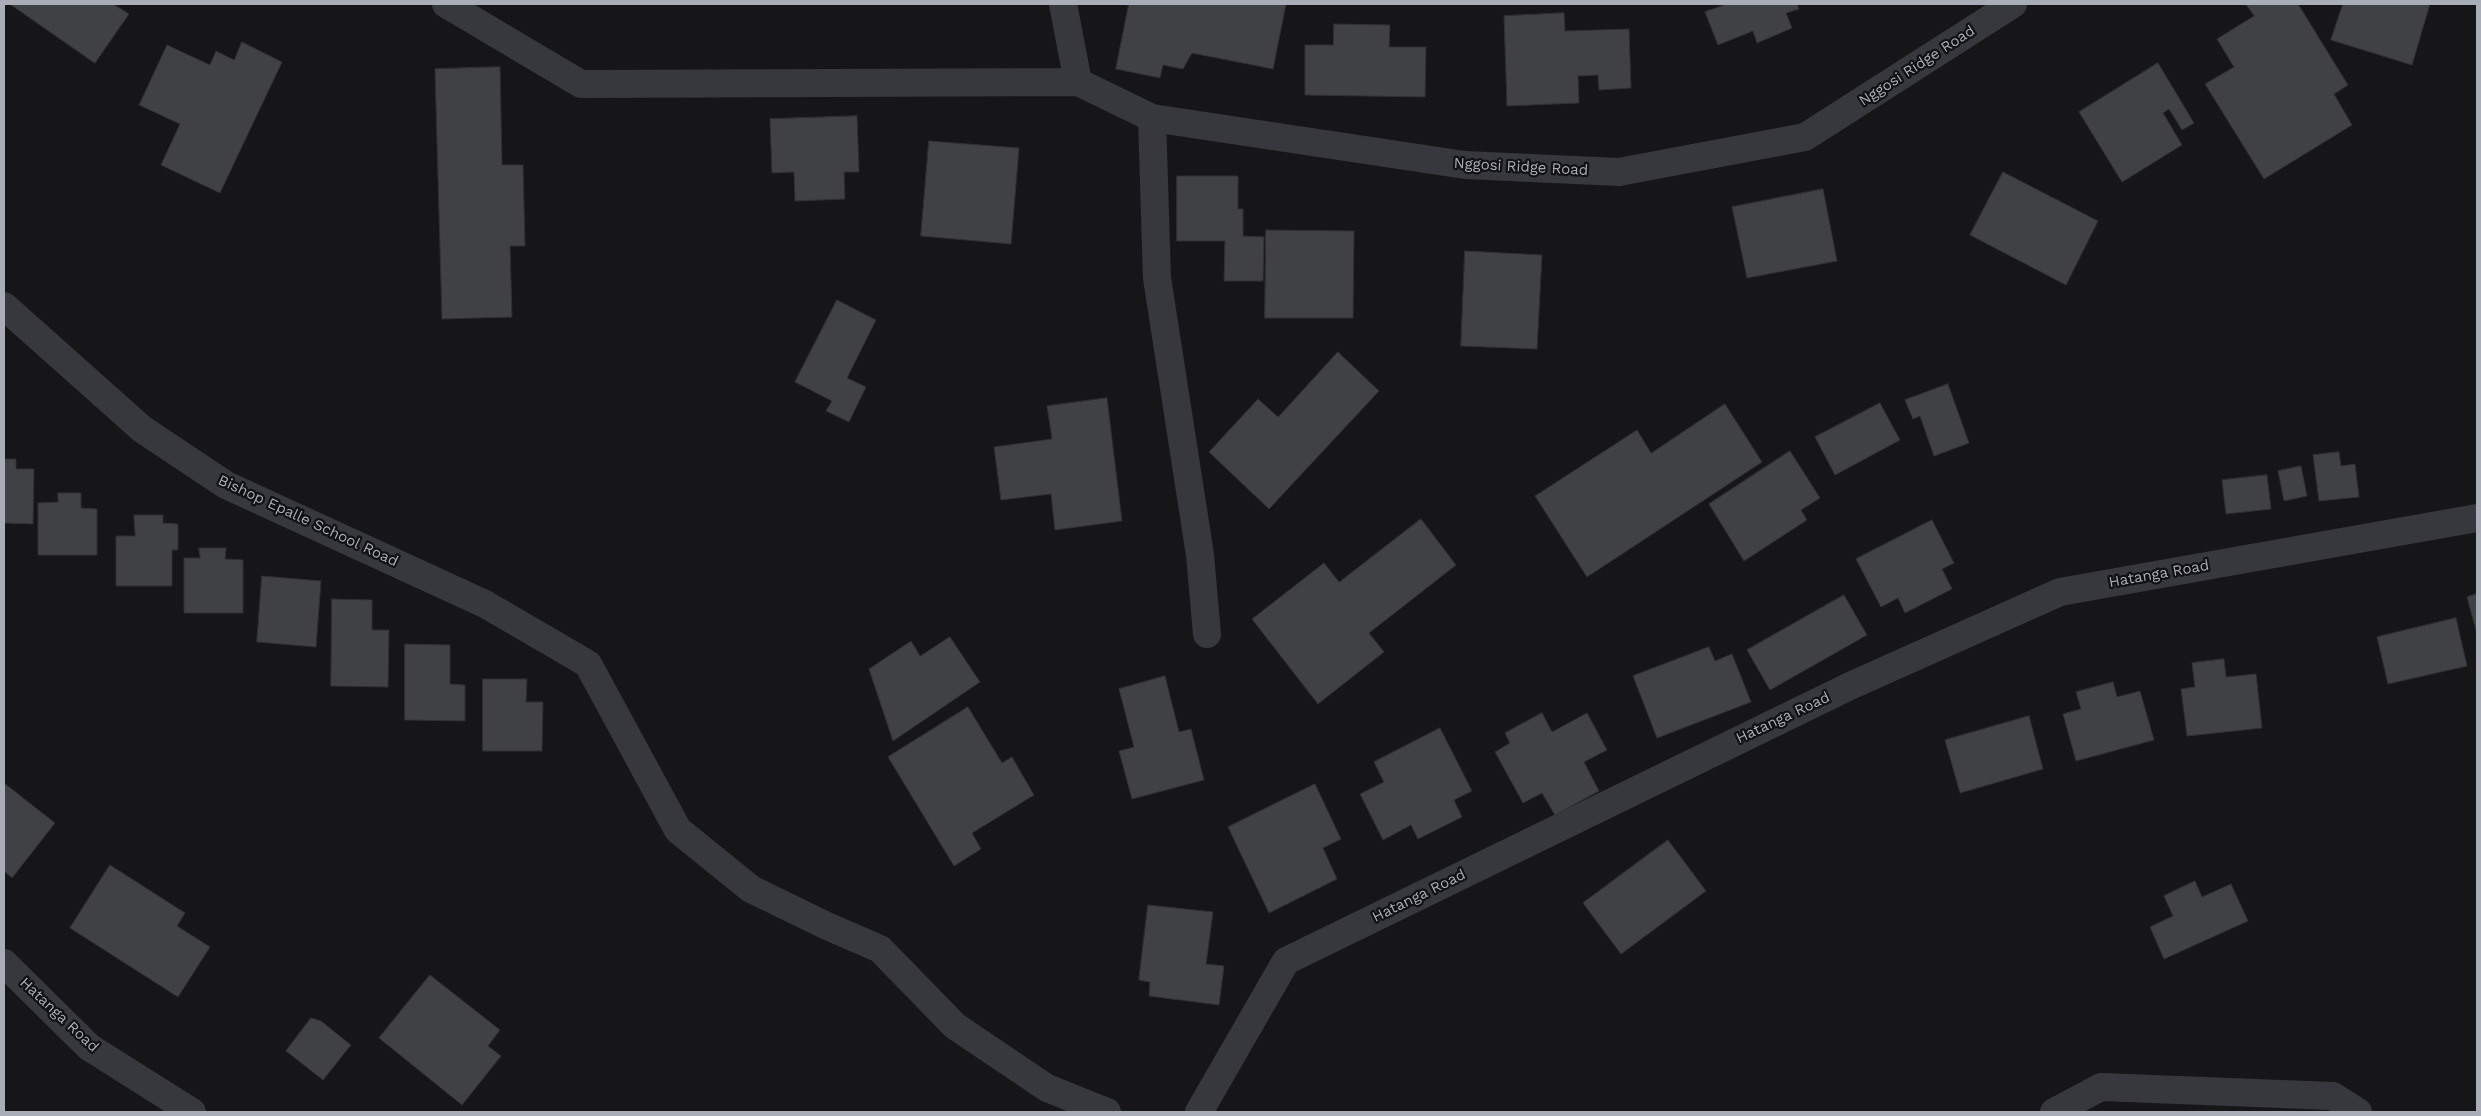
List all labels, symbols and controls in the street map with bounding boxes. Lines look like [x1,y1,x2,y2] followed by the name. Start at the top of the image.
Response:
[1856,22,1978,110] street label: Nggosi Ridge Road
[1453,154,1589,180] street label: Nggosi Ridge Road
[215,471,401,571] street label: Bishop Epalle School Road
[2108,556,2210,592] street label: Hatanga Road
[1733,688,1833,748] street label: Hatanga Road
[1369,866,1469,926] street label: Hatanga Road
[16,974,102,1056] street label: Hatanga Road

